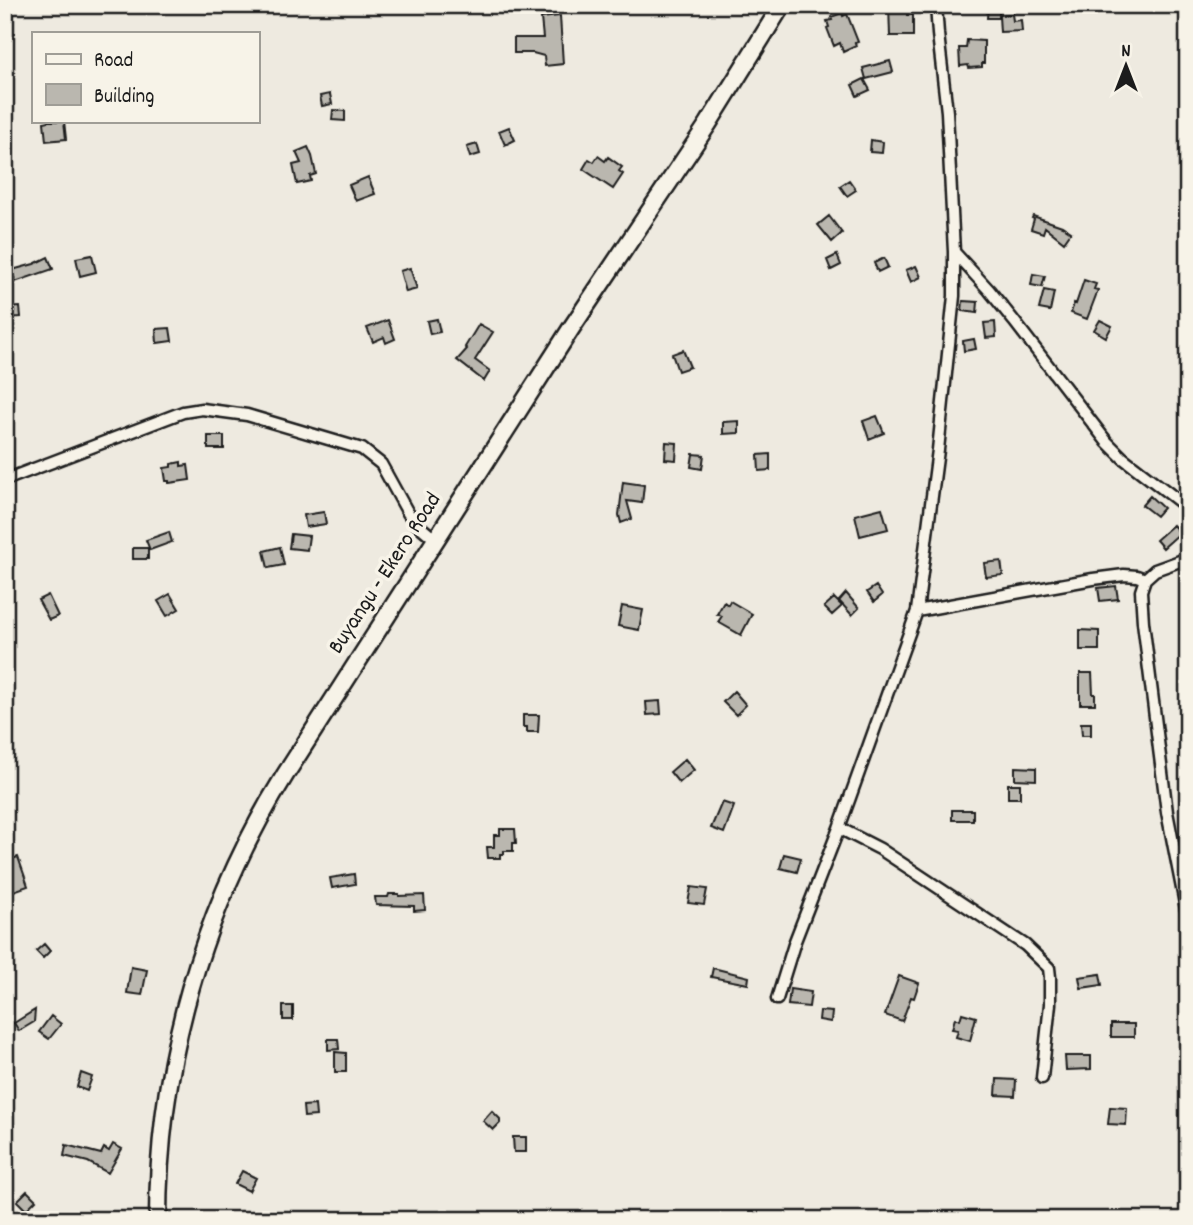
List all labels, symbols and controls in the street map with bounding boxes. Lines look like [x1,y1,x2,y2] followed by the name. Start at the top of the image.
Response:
[32,32,259,122] legend
[1092,32,1162,102] north arrow
[1121,39,1131,66] text: N
[94,47,133,77] text: Road
[94,83,154,113] text: Building
[321,487,451,661] street label: Buyangu - Ekero Road

